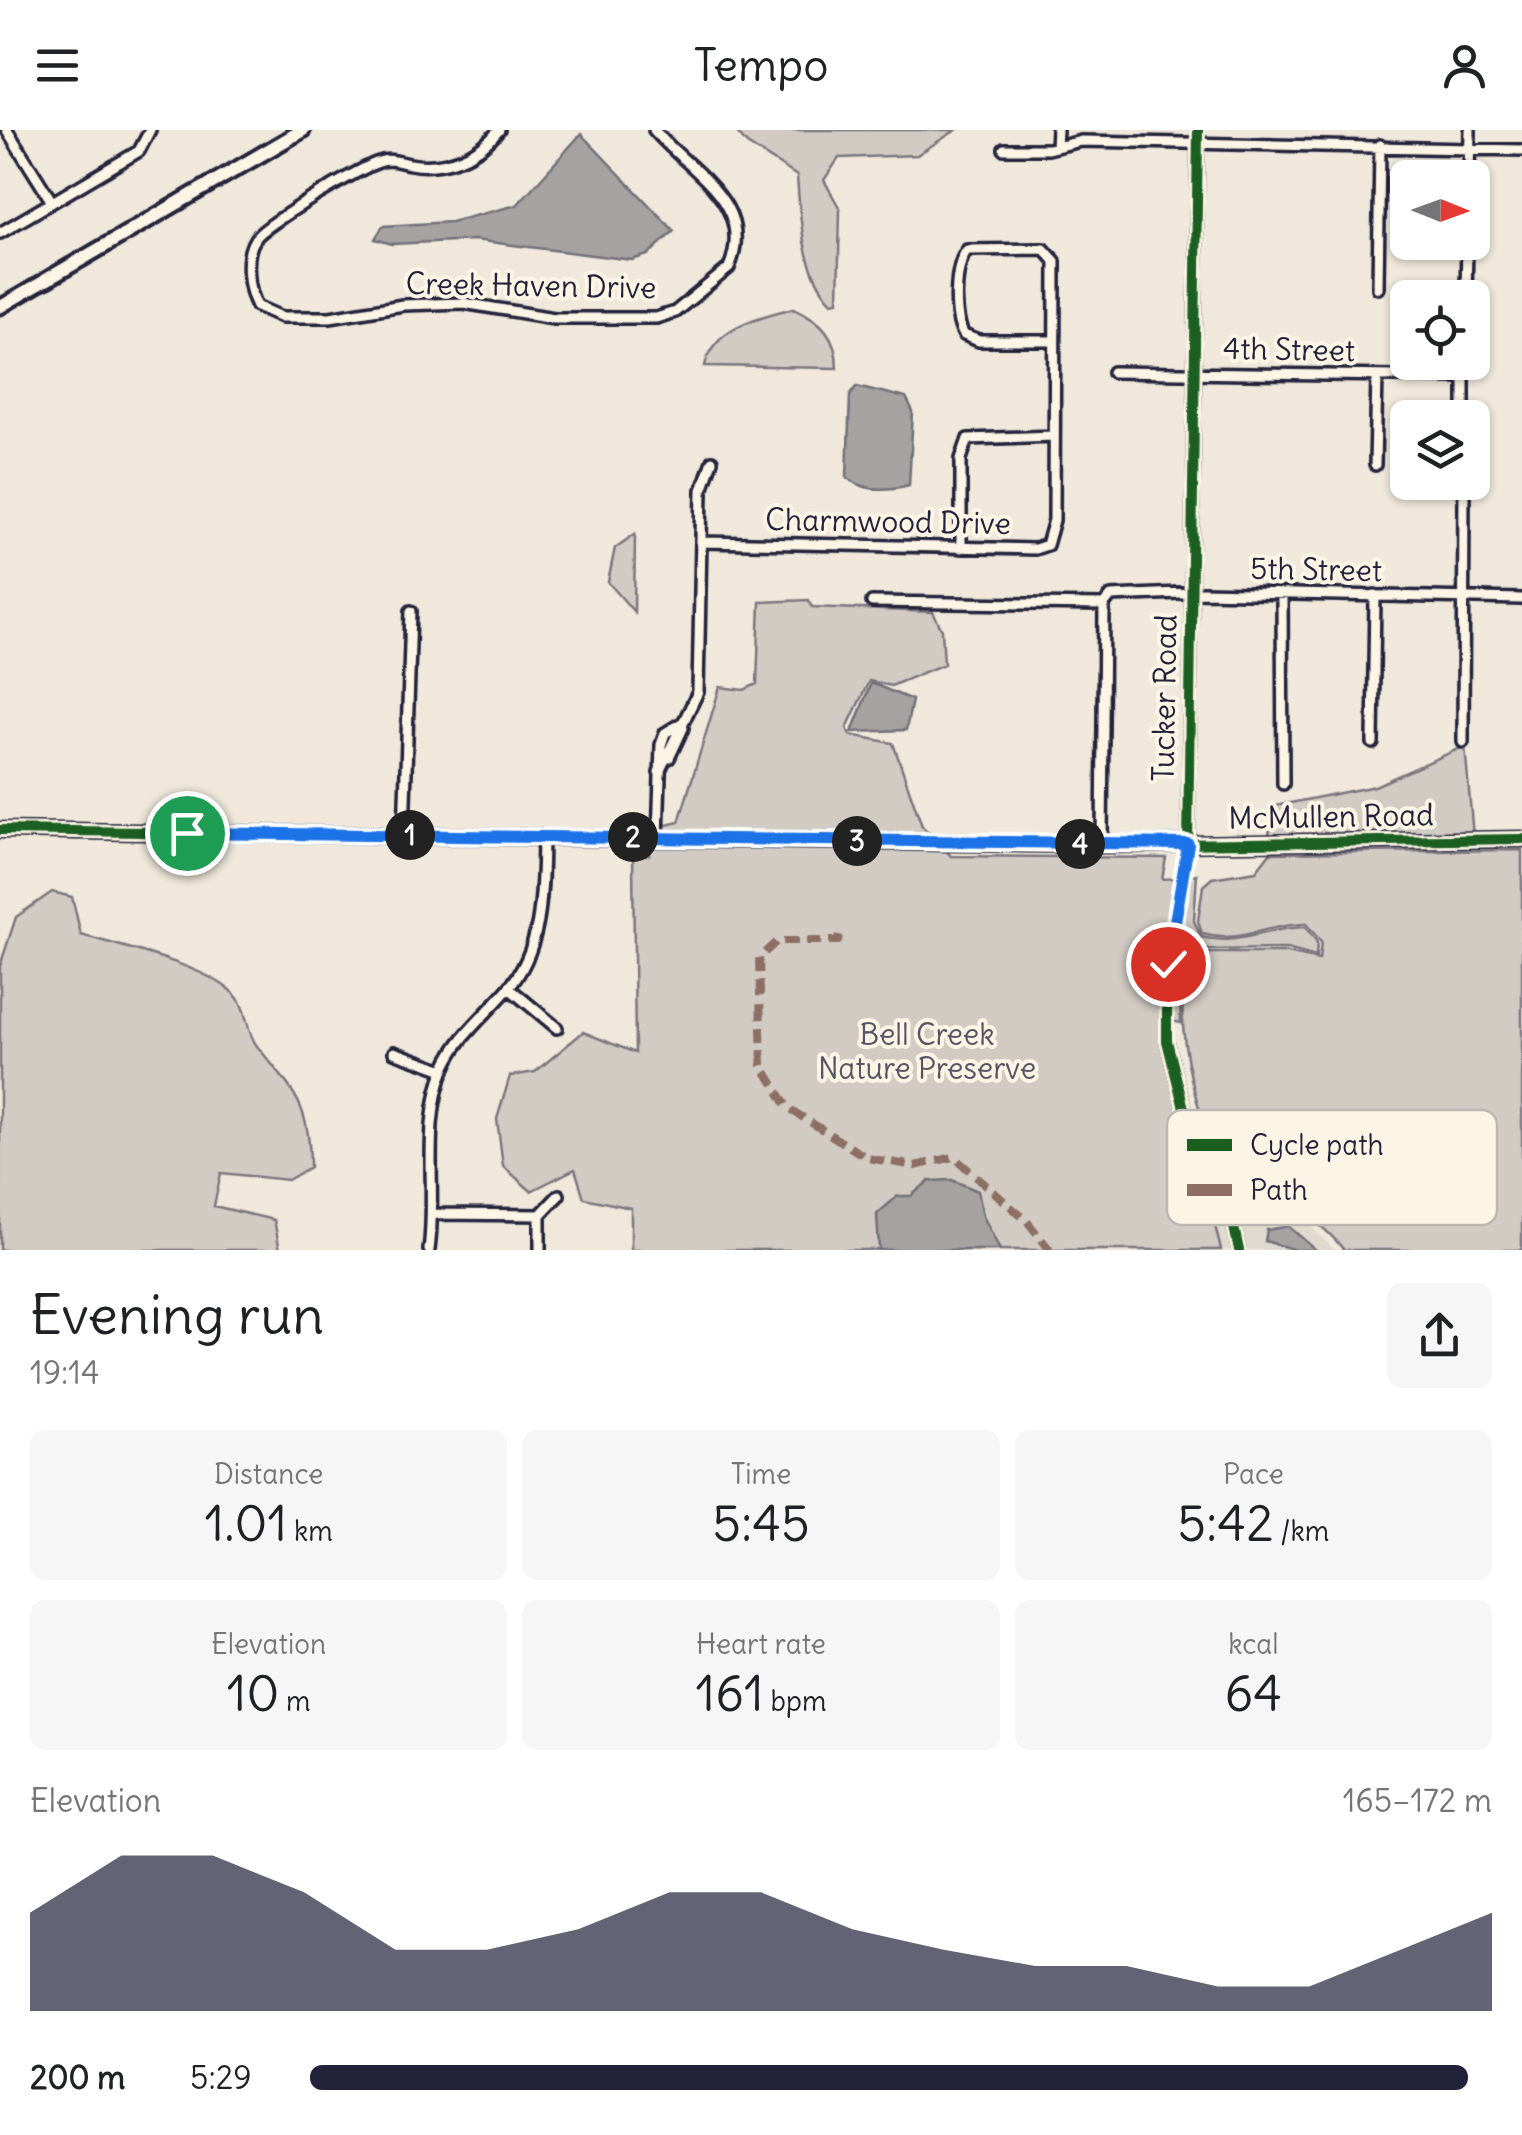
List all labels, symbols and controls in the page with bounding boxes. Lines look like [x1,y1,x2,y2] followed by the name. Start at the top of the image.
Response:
[693,37,829,93] text: Tempo
[30,38,85,93] icon: menu
[1437,38,1492,93] icon: person
[1390,160,1490,260] north arrow
[1390,160,1490,500] map controls
[405,264,657,306] street label: Creek Haven Drive
[1390,280,1490,380] button: locate
[1223,329,1355,369] street label: 4th Street
[1390,400,1490,500] button: layers
[765,500,1011,542] street label: Charmwood Drive
[1250,549,1382,589] street label: 5th Street
[1144,614,1184,782] street label: Tucker Road
[145,791,230,876] pin
[1228,795,1434,837] street label: McMullen Road
[160,806,215,861] icon: arrive
[385,810,435,860] pin: 1
[608,812,658,862] pin: 2
[832,816,882,866] pin: 3
[404,817,416,853] text: 1
[625,819,641,855] text: 2
[1055,819,1105,869] pin: 4
[849,823,865,859] text: 3
[1072,826,1088,862] text: 4
[1126,922,1211,1007] pin
[1141,937,1196,992] icon: check
[818,1015,1036,1087] park label: Bell Creek Nature Preserve
[1167,1110,1497,1225] legend
[1250,1127,1384,1163] text: Cycle path
[1250,1172,1308,1208] text: Path
[30,1280,324,1349] text: Evening run
[1387,1283,1492,1388] button: share
[30,1352,100,1393] text: 19:14
[214,1456,323,1492] text: Distance
[731,1456,791,1492] text: Time
[1223,1456,1284,1492] text: Pace
[204,1492,287,1555] text: 1.01
[712,1492,810,1555] text: 5:45
[1177,1492,1274,1555] text: 5:42
[287,1513,333,1549] text: km
[1274,1513,1329,1549] text: /km
[211,1626,326,1662] text: Elevation
[696,1626,826,1662] text: Heart rate
[1228,1626,1279,1662] text: kcal
[227,1662,279,1725] text: 10
[695,1662,764,1725] text: 161
[1224,1662,1282,1725] text: 64
[279,1683,311,1719] text: m
[764,1683,827,1719] text: bpm
[30,1780,161,1821] text: Elevation
[1343,1780,1492,1821] text: 165–172 m
[30,2057,125,2098] text: 200 m
[190,2057,252,2098] text: 5:29

